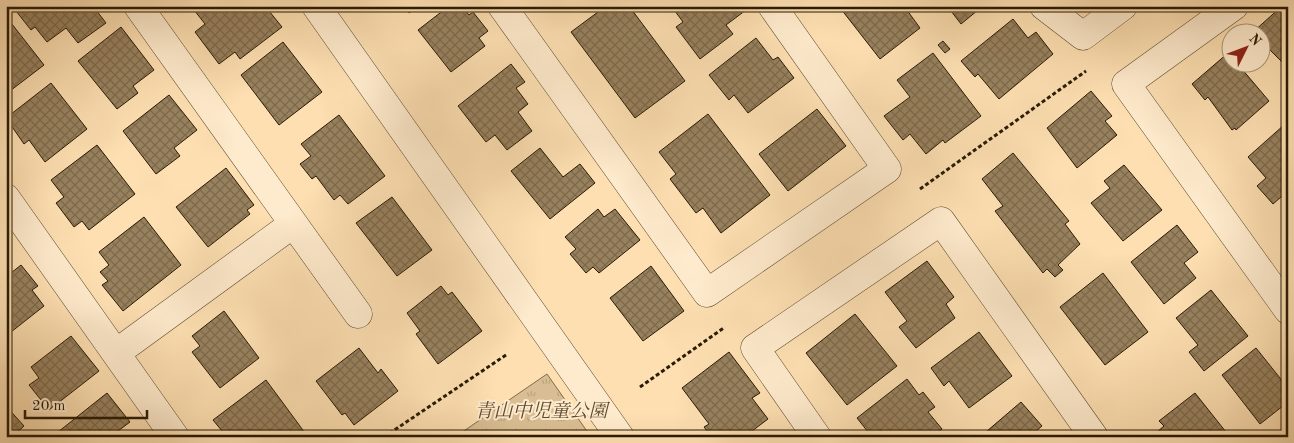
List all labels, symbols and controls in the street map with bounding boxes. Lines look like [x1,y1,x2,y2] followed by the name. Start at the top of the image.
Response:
[1222,22,1272,72] north arrow
[1246,31,1264,49] text: N
[25,388,148,420] scale bar
[32,399,66,414] text: 20 m
[474,401,610,422] park label: 青山中児童公園

